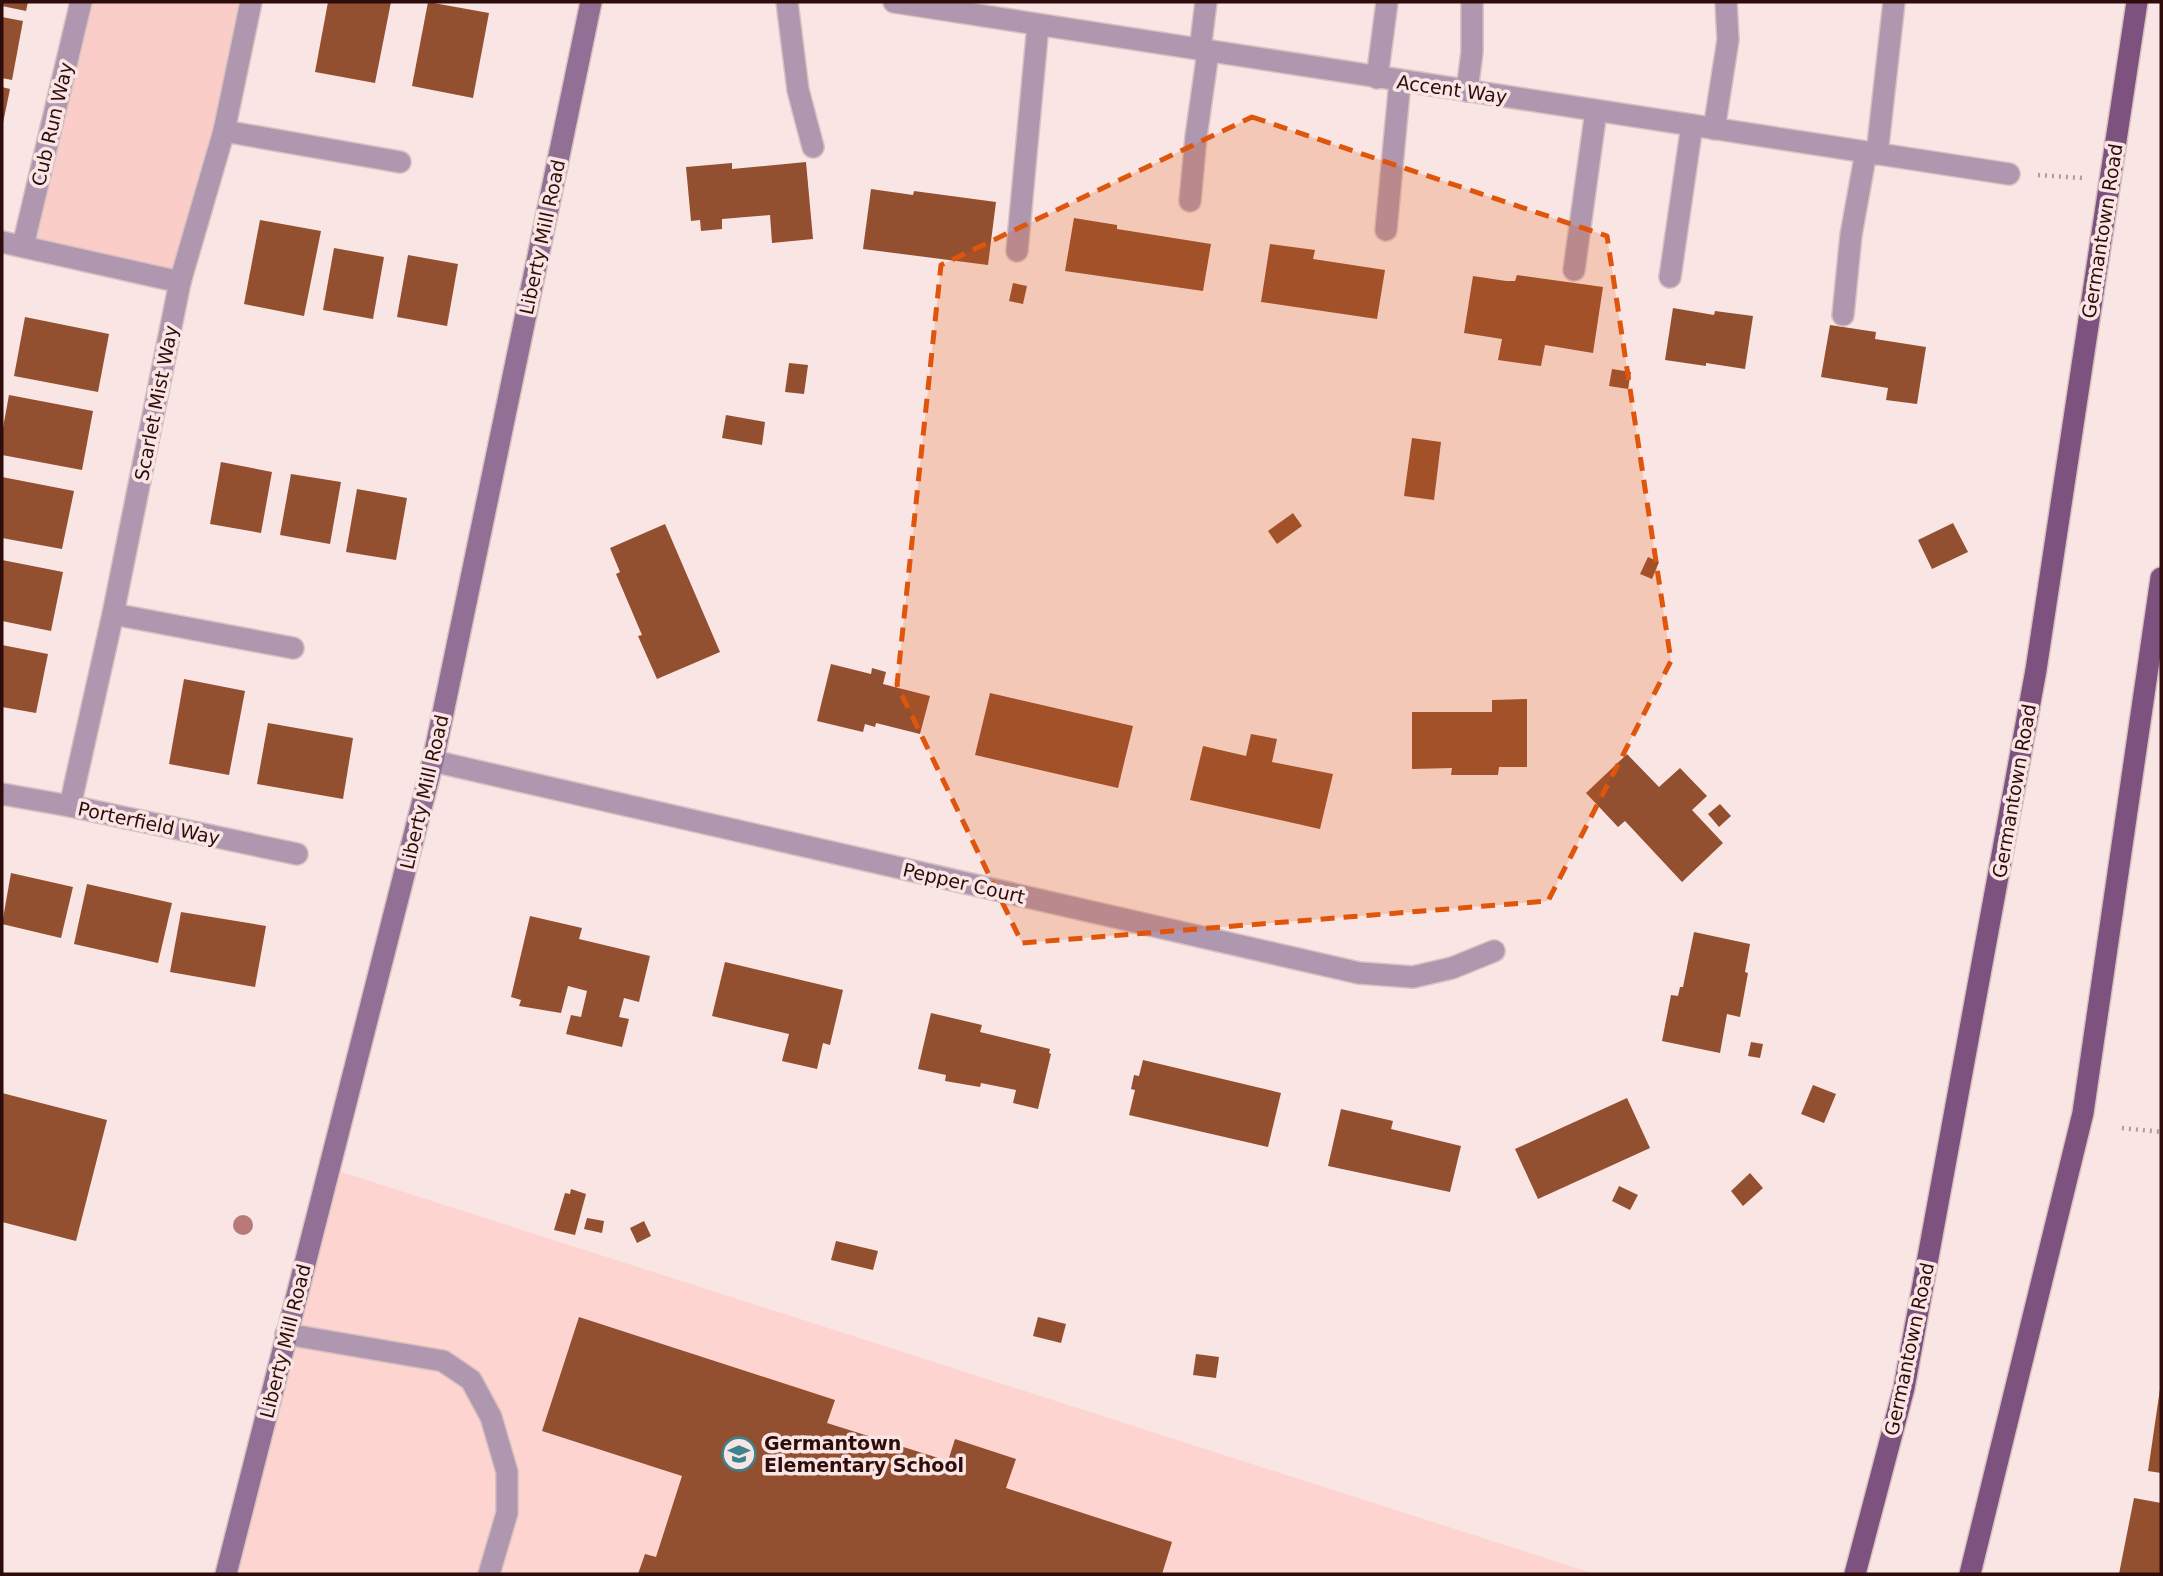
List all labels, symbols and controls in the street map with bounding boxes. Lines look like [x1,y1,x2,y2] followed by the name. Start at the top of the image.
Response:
[27,60,77,188] street label: Cub Run Way
[1395,70,1509,108] street label: Accent Way
[2077,142,2127,320] street label: Germantown Road
[515,157,569,317] street label: Liberty Mill Road
[130,323,182,483] street label: Scarlet Mist Way
[1988,702,2040,880] street label: Germantown Road
[395,712,453,872] street label: Liberty Mill Road
[76,797,222,849] street label: Porterfield Way
[901,858,1027,908] street label: Pepper Court
[1880,1260,1938,1438] street label: Germantown Road
[255,1262,315,1420] street label: Liberty Mill Road
[764,1432,964,1476] place label: Germantown Elementary School
[720,1435,758,1473] school or university icon: Germantown Elementary School

